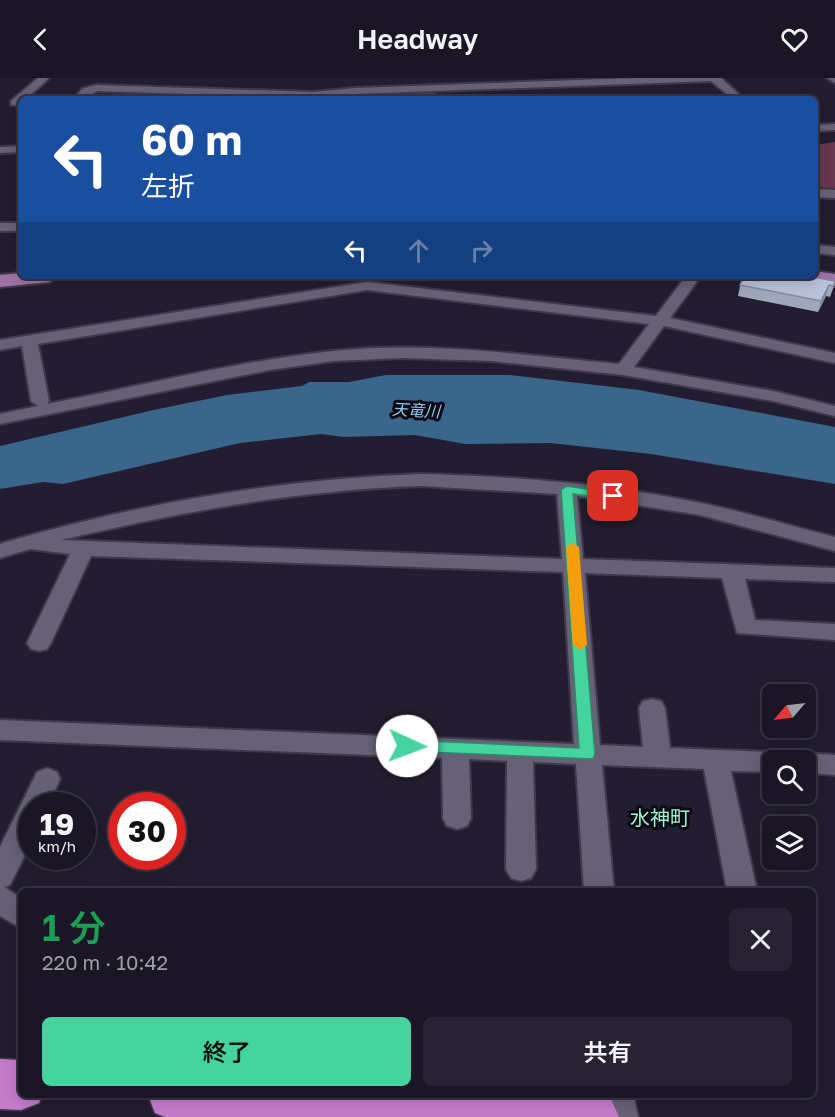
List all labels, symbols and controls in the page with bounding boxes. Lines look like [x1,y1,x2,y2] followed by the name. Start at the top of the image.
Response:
[24,23,57,56] icon: back
[357,23,478,55] text: Headway
[778,23,811,56] icon: heart
[141,114,242,164] text: 60 m
[42,120,120,198] icon: left
[141,170,195,202] text: 左折
[339,234,372,267] icon: left
[402,234,435,267] icon: ahead
[465,234,498,267] icon: right
[392,399,442,421] water label: 天竜川
[587,470,638,521] pin
[596,479,629,512] icon: arrive
[762,684,816,738] north arrow
[762,684,816,870] map controls
[375,714,439,778] position arrow
[762,750,816,804] button: search
[108,792,186,870] speed limit sign: 30
[630,805,690,829] district label: 水神町
[40,806,74,842] text: 19
[762,816,816,870] button: layers
[38,837,76,855] text: km/h
[42,906,105,949] text: 1 分
[729,908,792,971] button: close
[42,950,168,974] text: 220 m · 10:42
[42,1017,411,1086] button: 終了
[423,1017,792,1086] button: 共有

